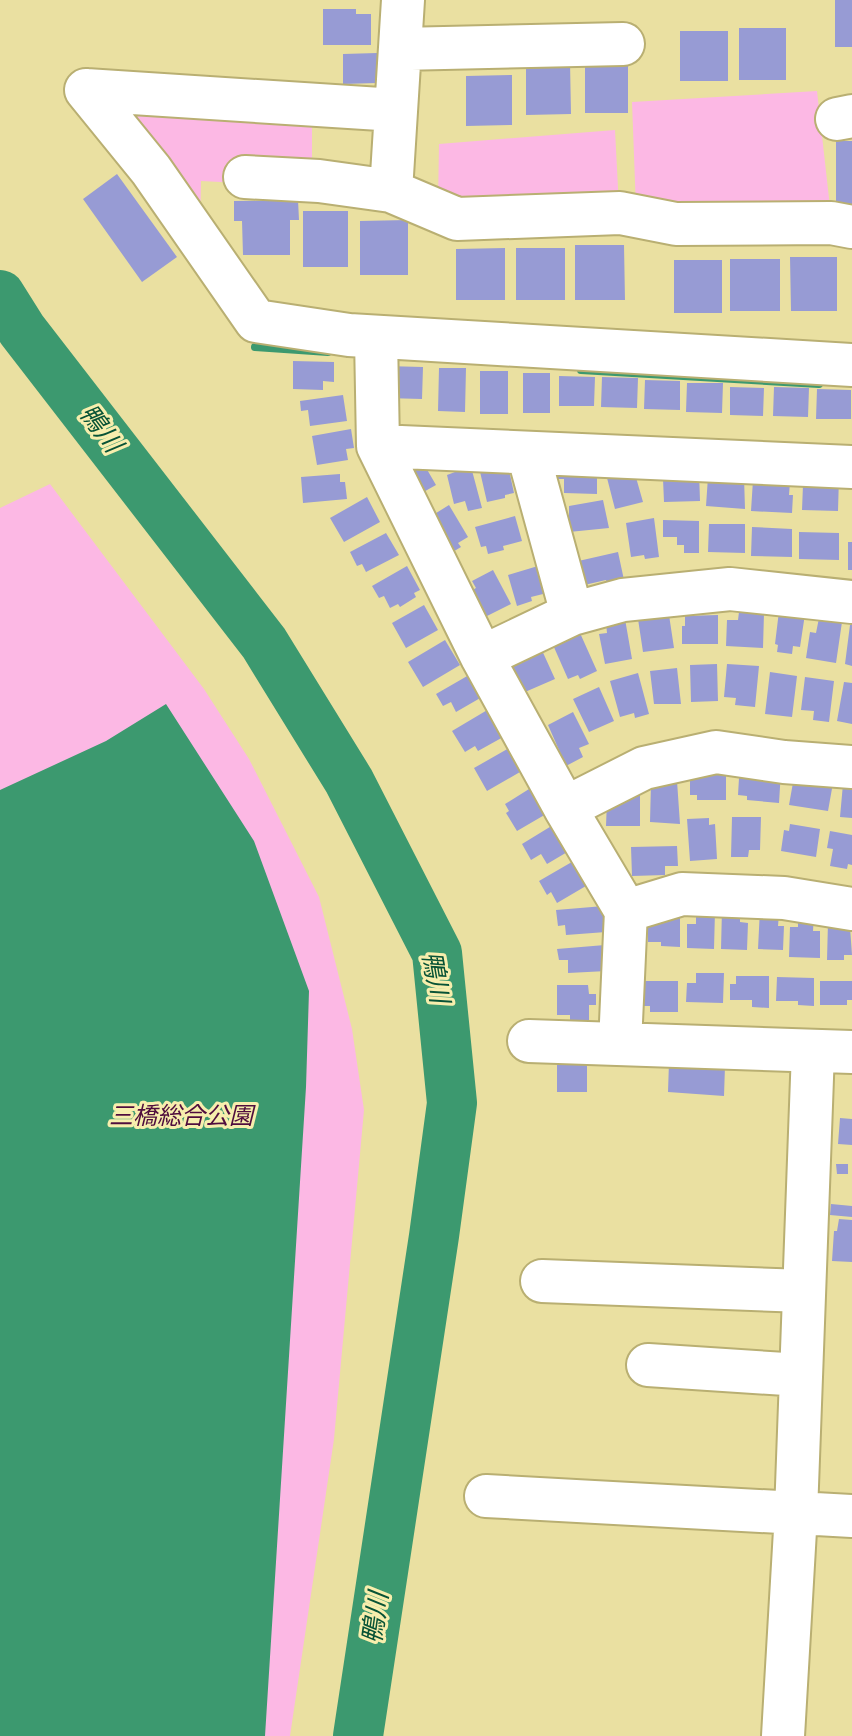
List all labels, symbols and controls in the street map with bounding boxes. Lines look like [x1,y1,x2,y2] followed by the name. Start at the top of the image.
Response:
[73,399,130,460] water label: 鴨川
[417,949,455,1008] water label: 鴨川
[109,1103,256,1129] park label: 三橋総合公園
[358,1587,394,1646] water label: 鴨川

